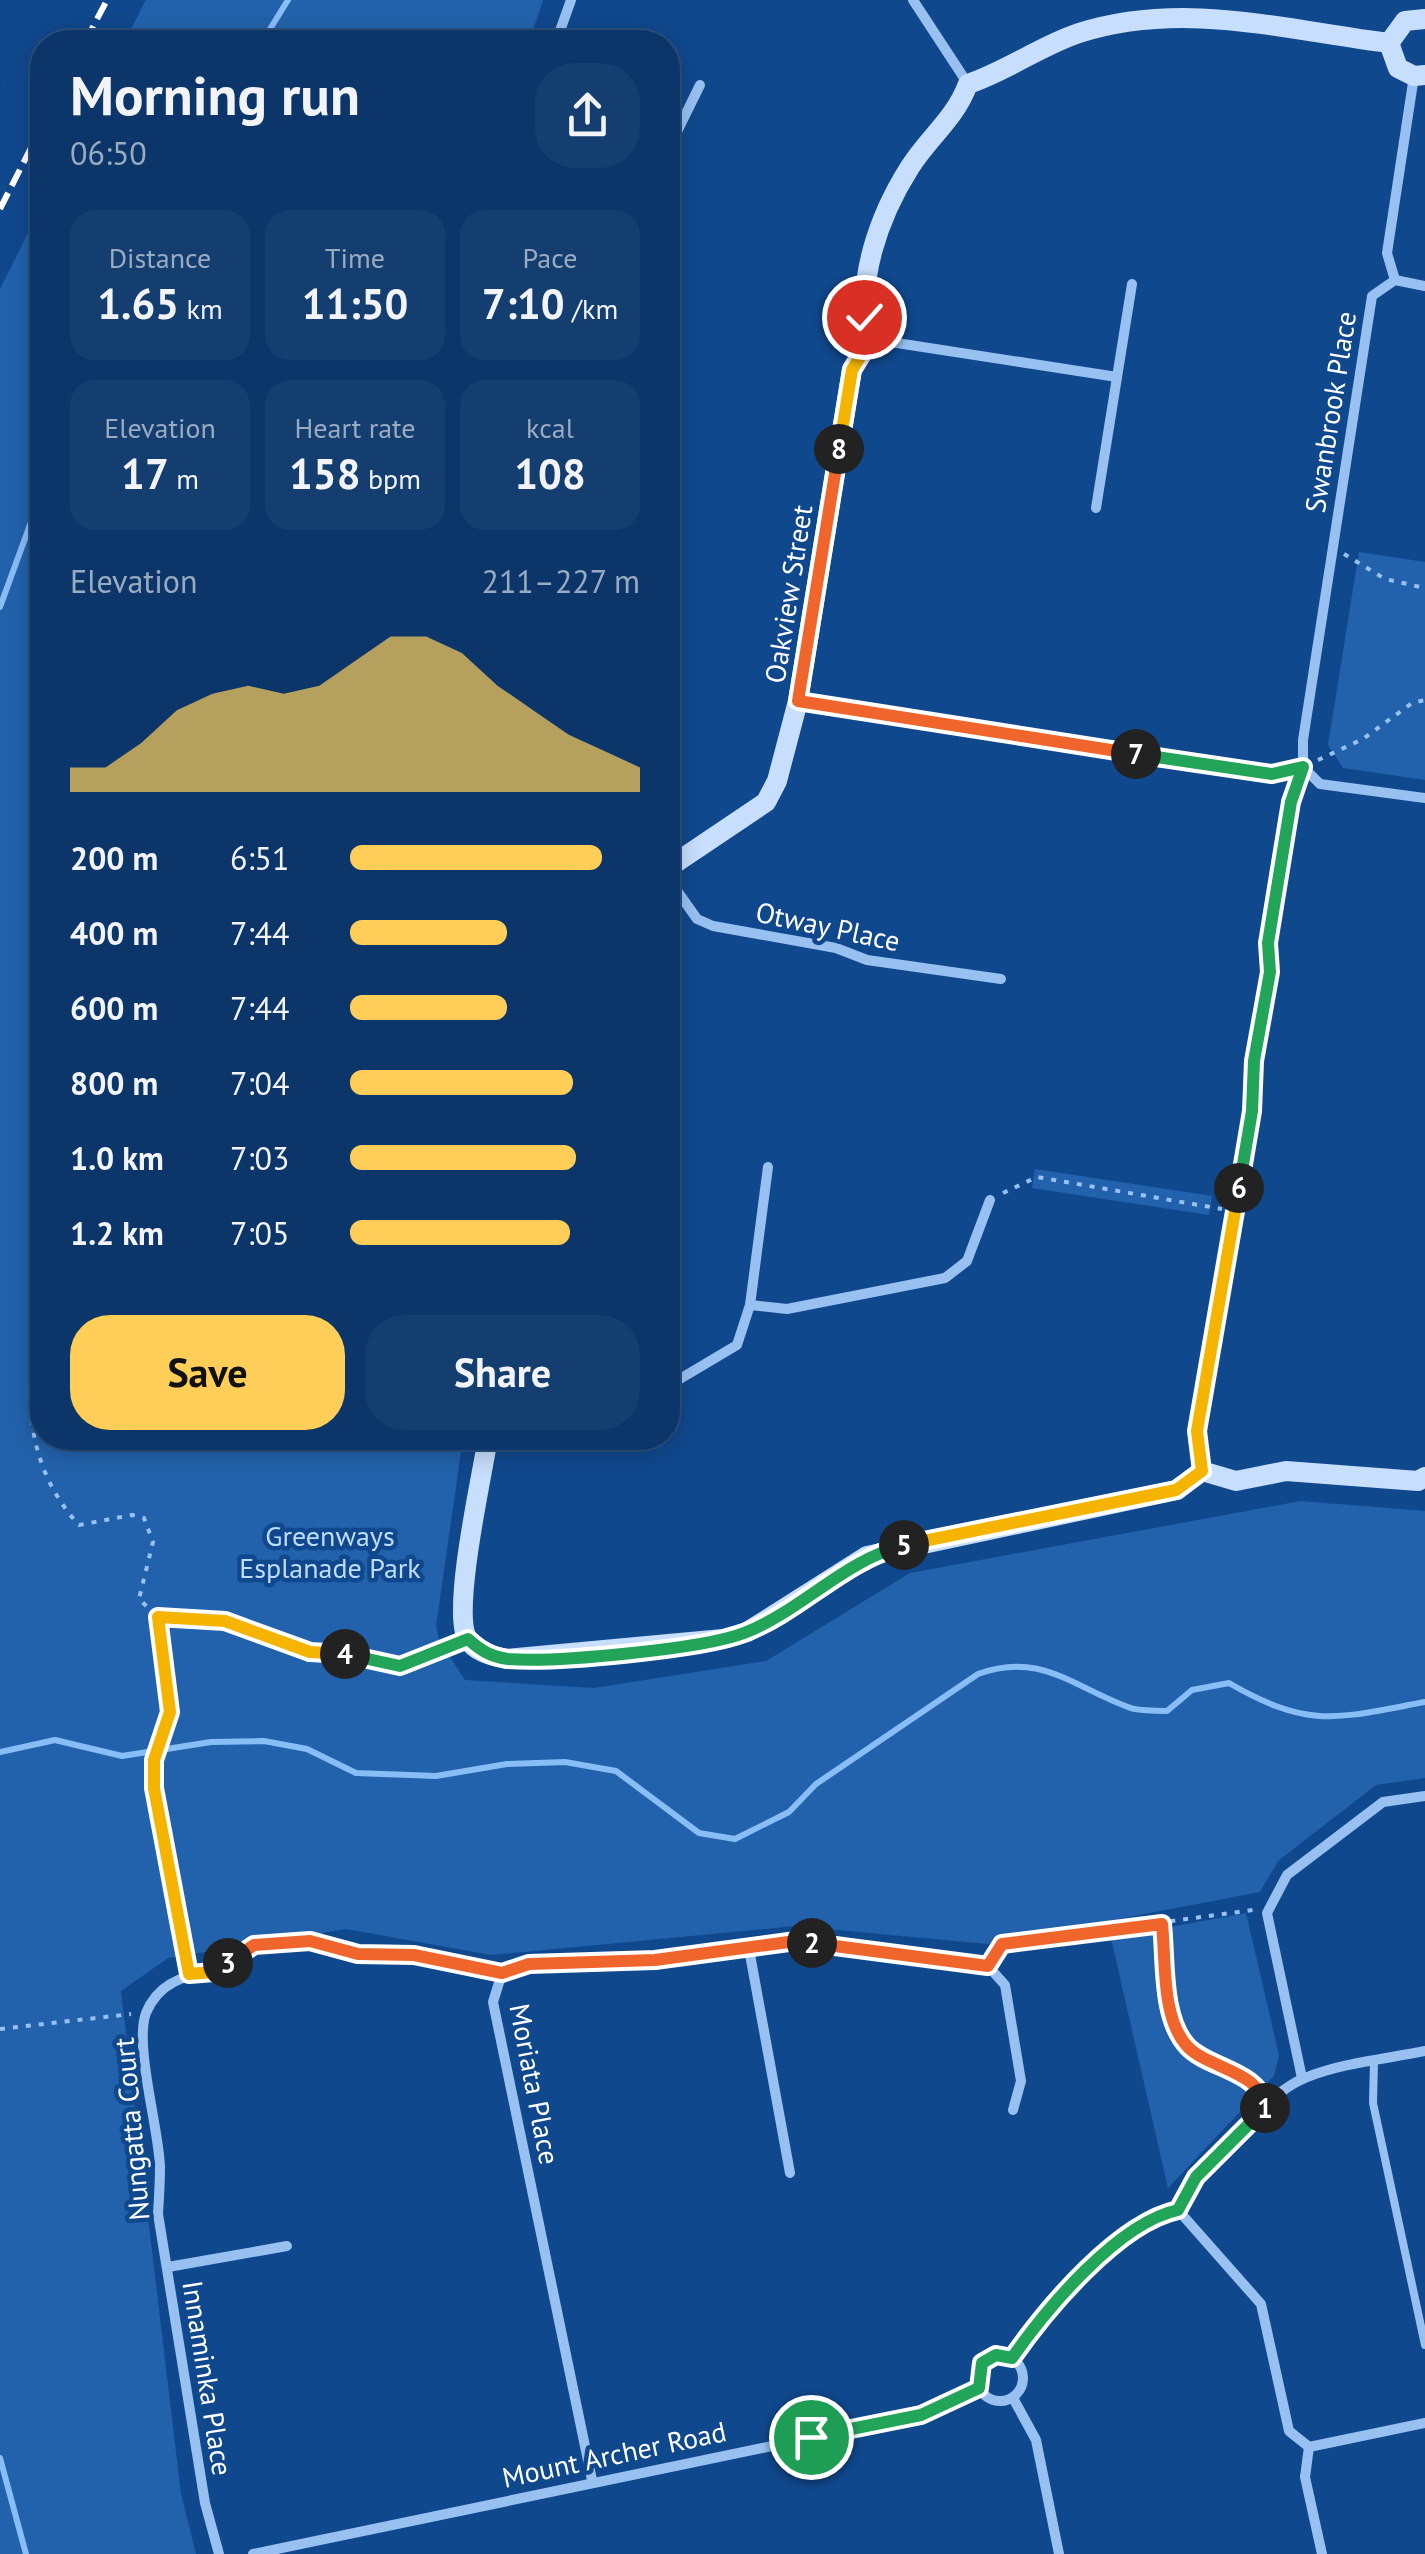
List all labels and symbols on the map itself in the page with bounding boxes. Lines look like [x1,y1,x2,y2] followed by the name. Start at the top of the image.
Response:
[822,275,907,360] pin
[1296,309,1364,515] street label: Swanbrook Place
[814,424,864,474] pin: 8
[756,502,820,686] street label: Oakview Street
[1111,729,1161,779] pin: 7
[752,893,904,959] street label: Otway Place
[1214,1163,1264,1213] pin: 6
[239,1517,421,1586] park label: Greenways Esplanade Park
[879,1520,929,1570] pin: 5
[320,1629,370,1679] pin: 4
[787,1918,837,1968] pin: 2
[203,1938,253,1988] pin: 3
[501,2001,569,2167] street label: Moriata Place
[105,2035,157,2222] street label: Nungatta Court
[1240,2083,1290,2133] pin: 1
[174,2278,242,2478] street label: Innaminka Place
[769,2395,854,2480] pin
[499,2412,729,2496] street label: Mount Archer Road

